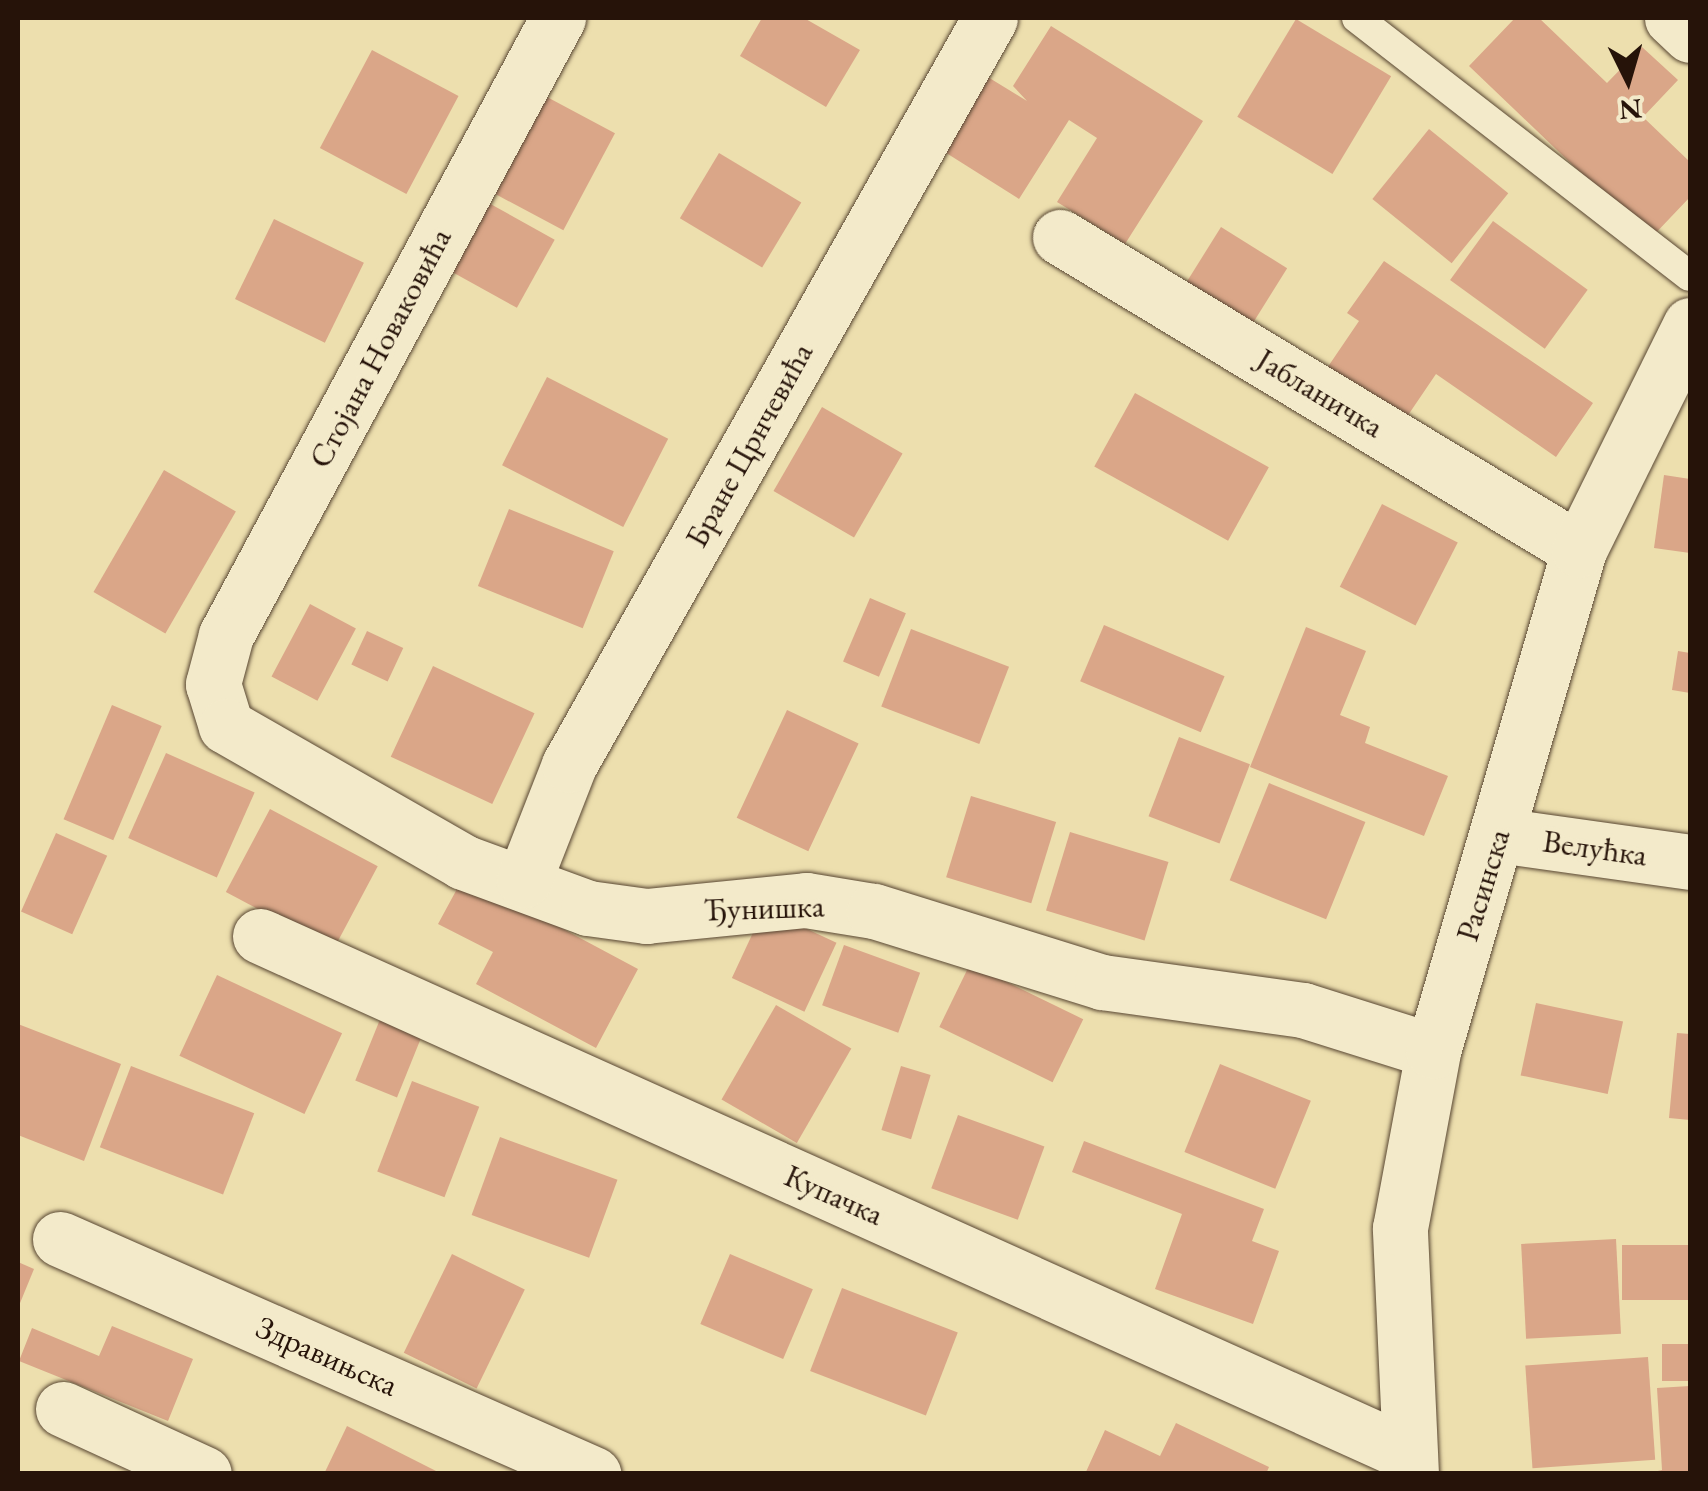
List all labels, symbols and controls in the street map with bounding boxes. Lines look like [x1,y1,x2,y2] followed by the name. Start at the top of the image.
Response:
[1578,30,1678,130] north arrow
[1618,91,1643,129] text: N
[301,222,459,474] street label: Стојана Новаковића
[677,336,821,554] street label: Бране Црнчевића
[1250,340,1390,446] street label: Јабланичка
[1540,822,1650,874] street label: Велућка
[1448,824,1518,946] street label: Расинска
[703,887,825,929] street label: Ђунишка
[779,1156,889,1234] street label: Купачка
[250,1308,404,1404] street label: Здравињска

